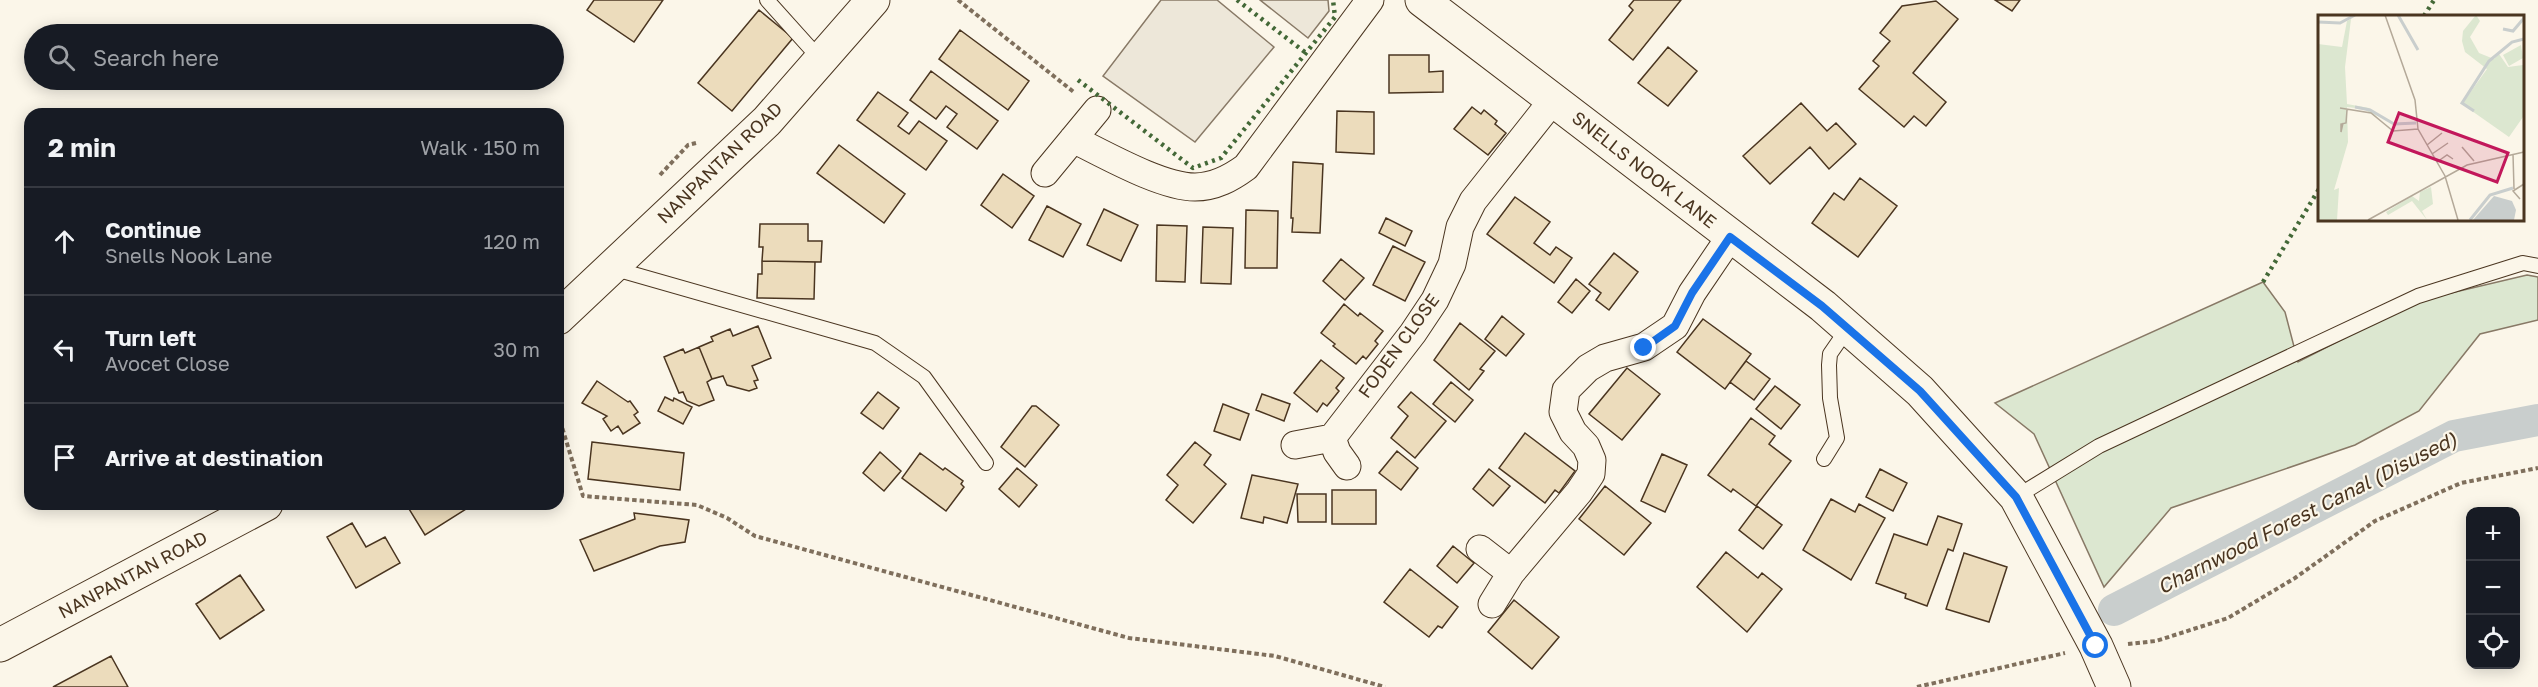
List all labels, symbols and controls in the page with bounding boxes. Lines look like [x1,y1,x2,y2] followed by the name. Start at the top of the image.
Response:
[2318,15,2523,220] inset map
[24,24,564,90] search box
[45,41,78,74] icon: search
[93,44,219,71] text: Search here
[652,97,786,228] street label: NANPANTAN ROAD
[1568,106,1721,232] street label: SNELLS NOOK LANE
[48,132,116,163] text: 2 min
[420,135,540,159] text: Walk · 150 m
[105,216,201,243] text: Continue
[48,225,81,258] icon: ahead
[484,229,540,253] text: 120 m
[105,243,272,267] text: Snells Nook Lane
[1353,289,1443,402] street label: FODEN CLOSE
[105,324,196,351] text: Turn left
[48,333,81,366] icon: left
[1630,334,1656,360] route end
[493,337,540,361] text: 30 m
[105,351,230,375] text: Avocet Close
[2153,426,2461,598] water label: Charnwood Forest Canal (Disused)
[48,441,81,474] icon: arrive
[105,444,323,471] text: Arrive at destination
[2466,507,2520,669] map controls
[2466,507,2520,561] button: +
[54,526,211,623] street label: NANPANTAN ROAD
[2466,561,2520,615] button: −
[2466,615,2520,669] button: locate
[2082,632,2108,658] route start

